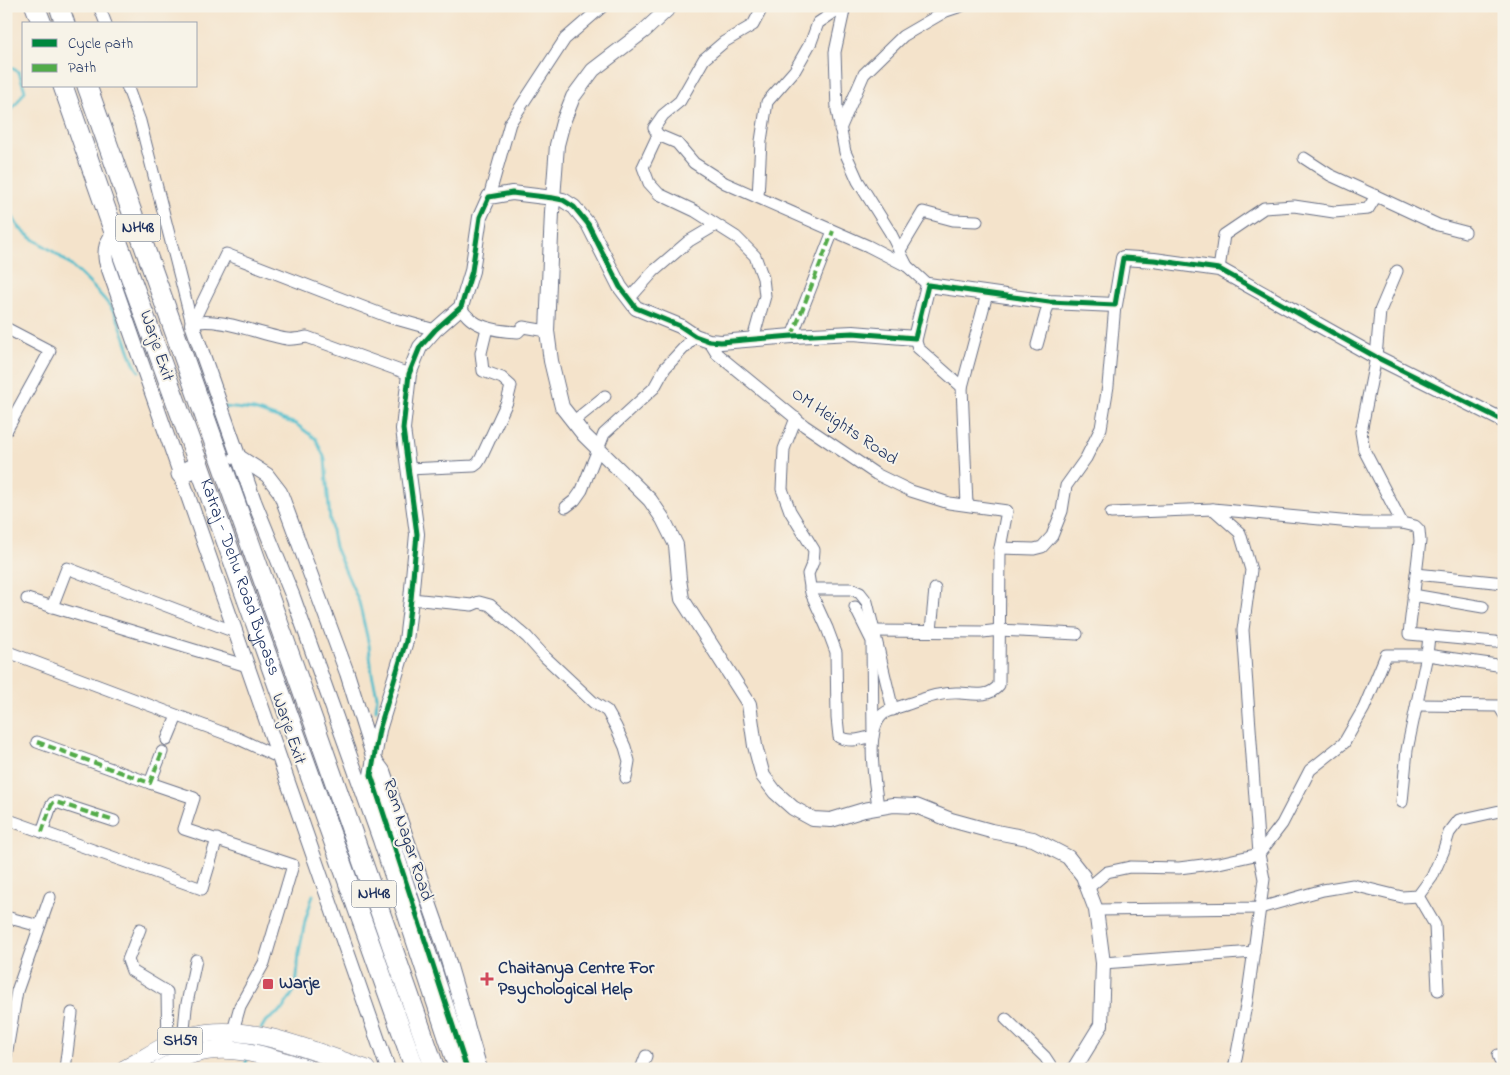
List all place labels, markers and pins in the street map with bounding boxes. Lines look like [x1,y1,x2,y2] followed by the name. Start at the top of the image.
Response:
[498,956,655,1004] place label: Chaitanya Centre For Psychological Help
[279,971,321,997] place label: Warje
[480,972,494,986] marker: Chaitanya Centre For Psychological Help
[261,977,275,991] marker: Warje

